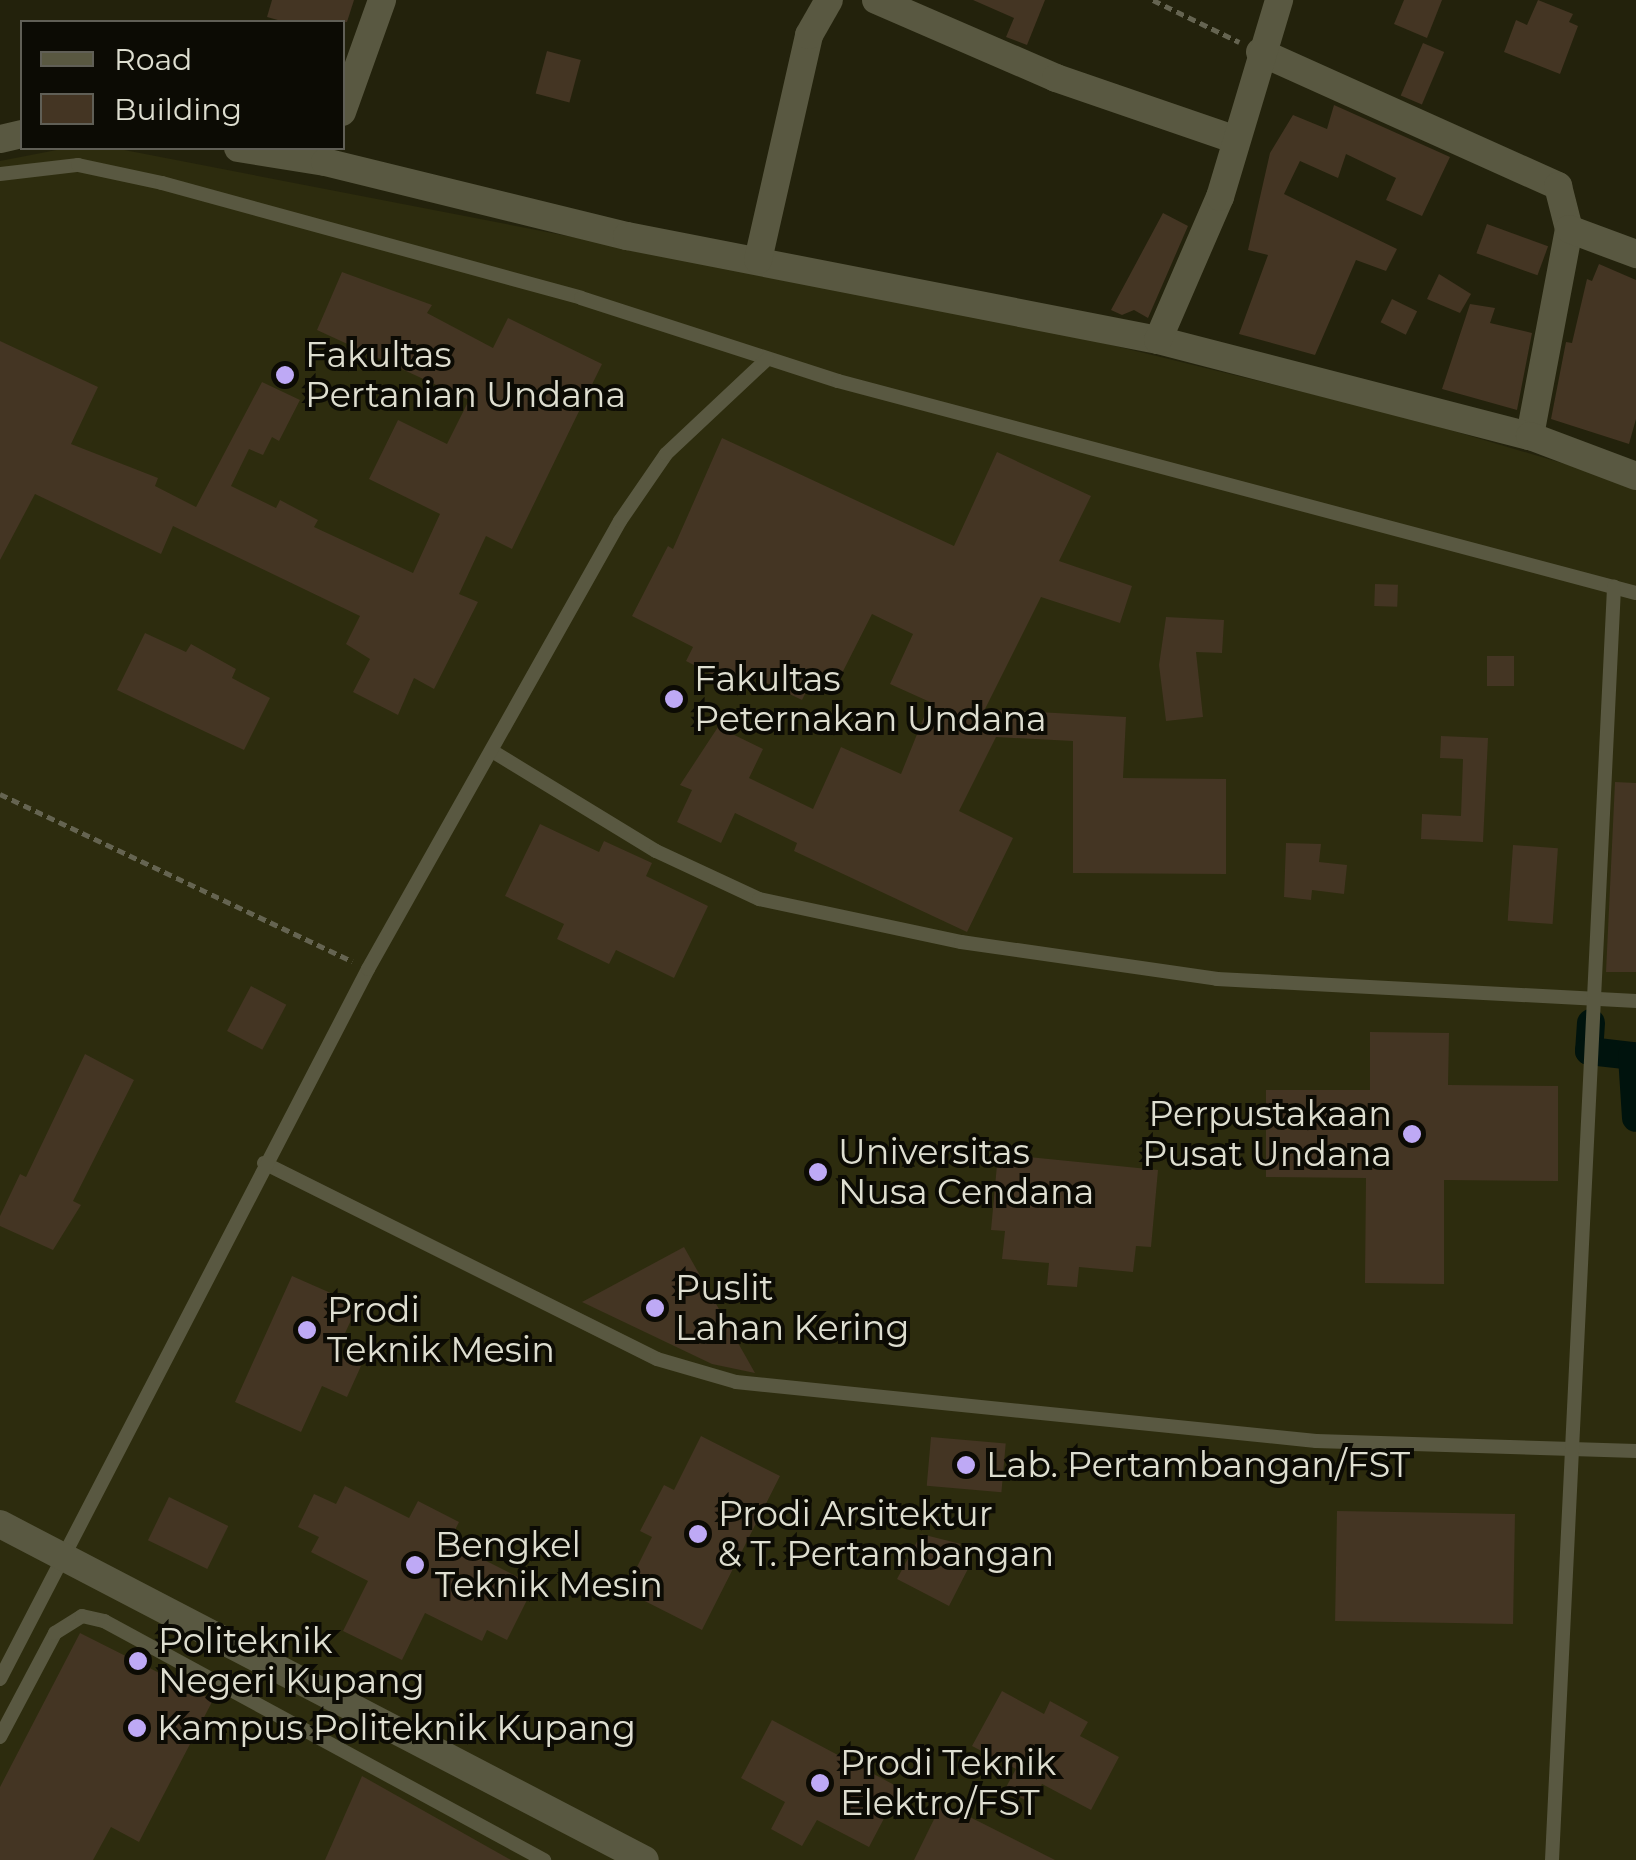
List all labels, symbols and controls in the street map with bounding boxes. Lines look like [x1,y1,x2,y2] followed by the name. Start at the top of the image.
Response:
[20,20,345,150] legend
[114,41,192,78] text: Road
[114,91,242,128] text: Building
[305,334,626,416] place label: Fakultas Pertanian Undana
[274,364,296,386] marker: Fakultas Pertanian Undana
[694,658,1047,740] place label: Fakultas Peternakan Undana
[663,688,685,710] marker: Fakultas Peternakan Undana
[1142,1093,1392,1175] place label: Perpustakaan Pusat Undana
[1401,1123,1423,1145] marker: Perpustakaan Pusat Undana
[838,1131,1094,1213] place label: Universitas Nusa Cendana
[807,1161,829,1183] marker: Universitas Nusa Cendana
[675,1267,909,1349] place label: Puslit Lahan Kering
[327,1289,555,1371] place label: Prodi Teknik Mesin
[644,1297,666,1319] marker: Puslit Lahan Kering
[296,1319,318,1341] marker: Prodi Teknik Mesin
[986,1444,1410,1486] place label: Lab. Pertambangan/FST
[955,1454,977,1476] marker: Lab. Pertambangan/FST
[718,1493,1054,1575] place label: Prodi Arsitektur & T. Pertambangan
[687,1523,709,1545] marker: Prodi Arsitektur & T. Pertambangan
[435,1524,663,1606] place label: Bengkel Teknik Mesin
[404,1554,426,1576] marker: Bengkel Teknik Mesin
[158,1620,425,1702] place label: Politeknik Negeri Kupang
[127,1650,149,1672] marker: Politeknik Negeri Kupang
[157,1707,636,1749] place label: Kampus Politeknik Kupang
[126,1717,148,1739] marker: Kampus Politeknik Kupang
[840,1742,1056,1824] place label: Prodi Teknik Elektro/FST
[809,1772,831,1794] marker: Prodi Teknik Elektro/FST

